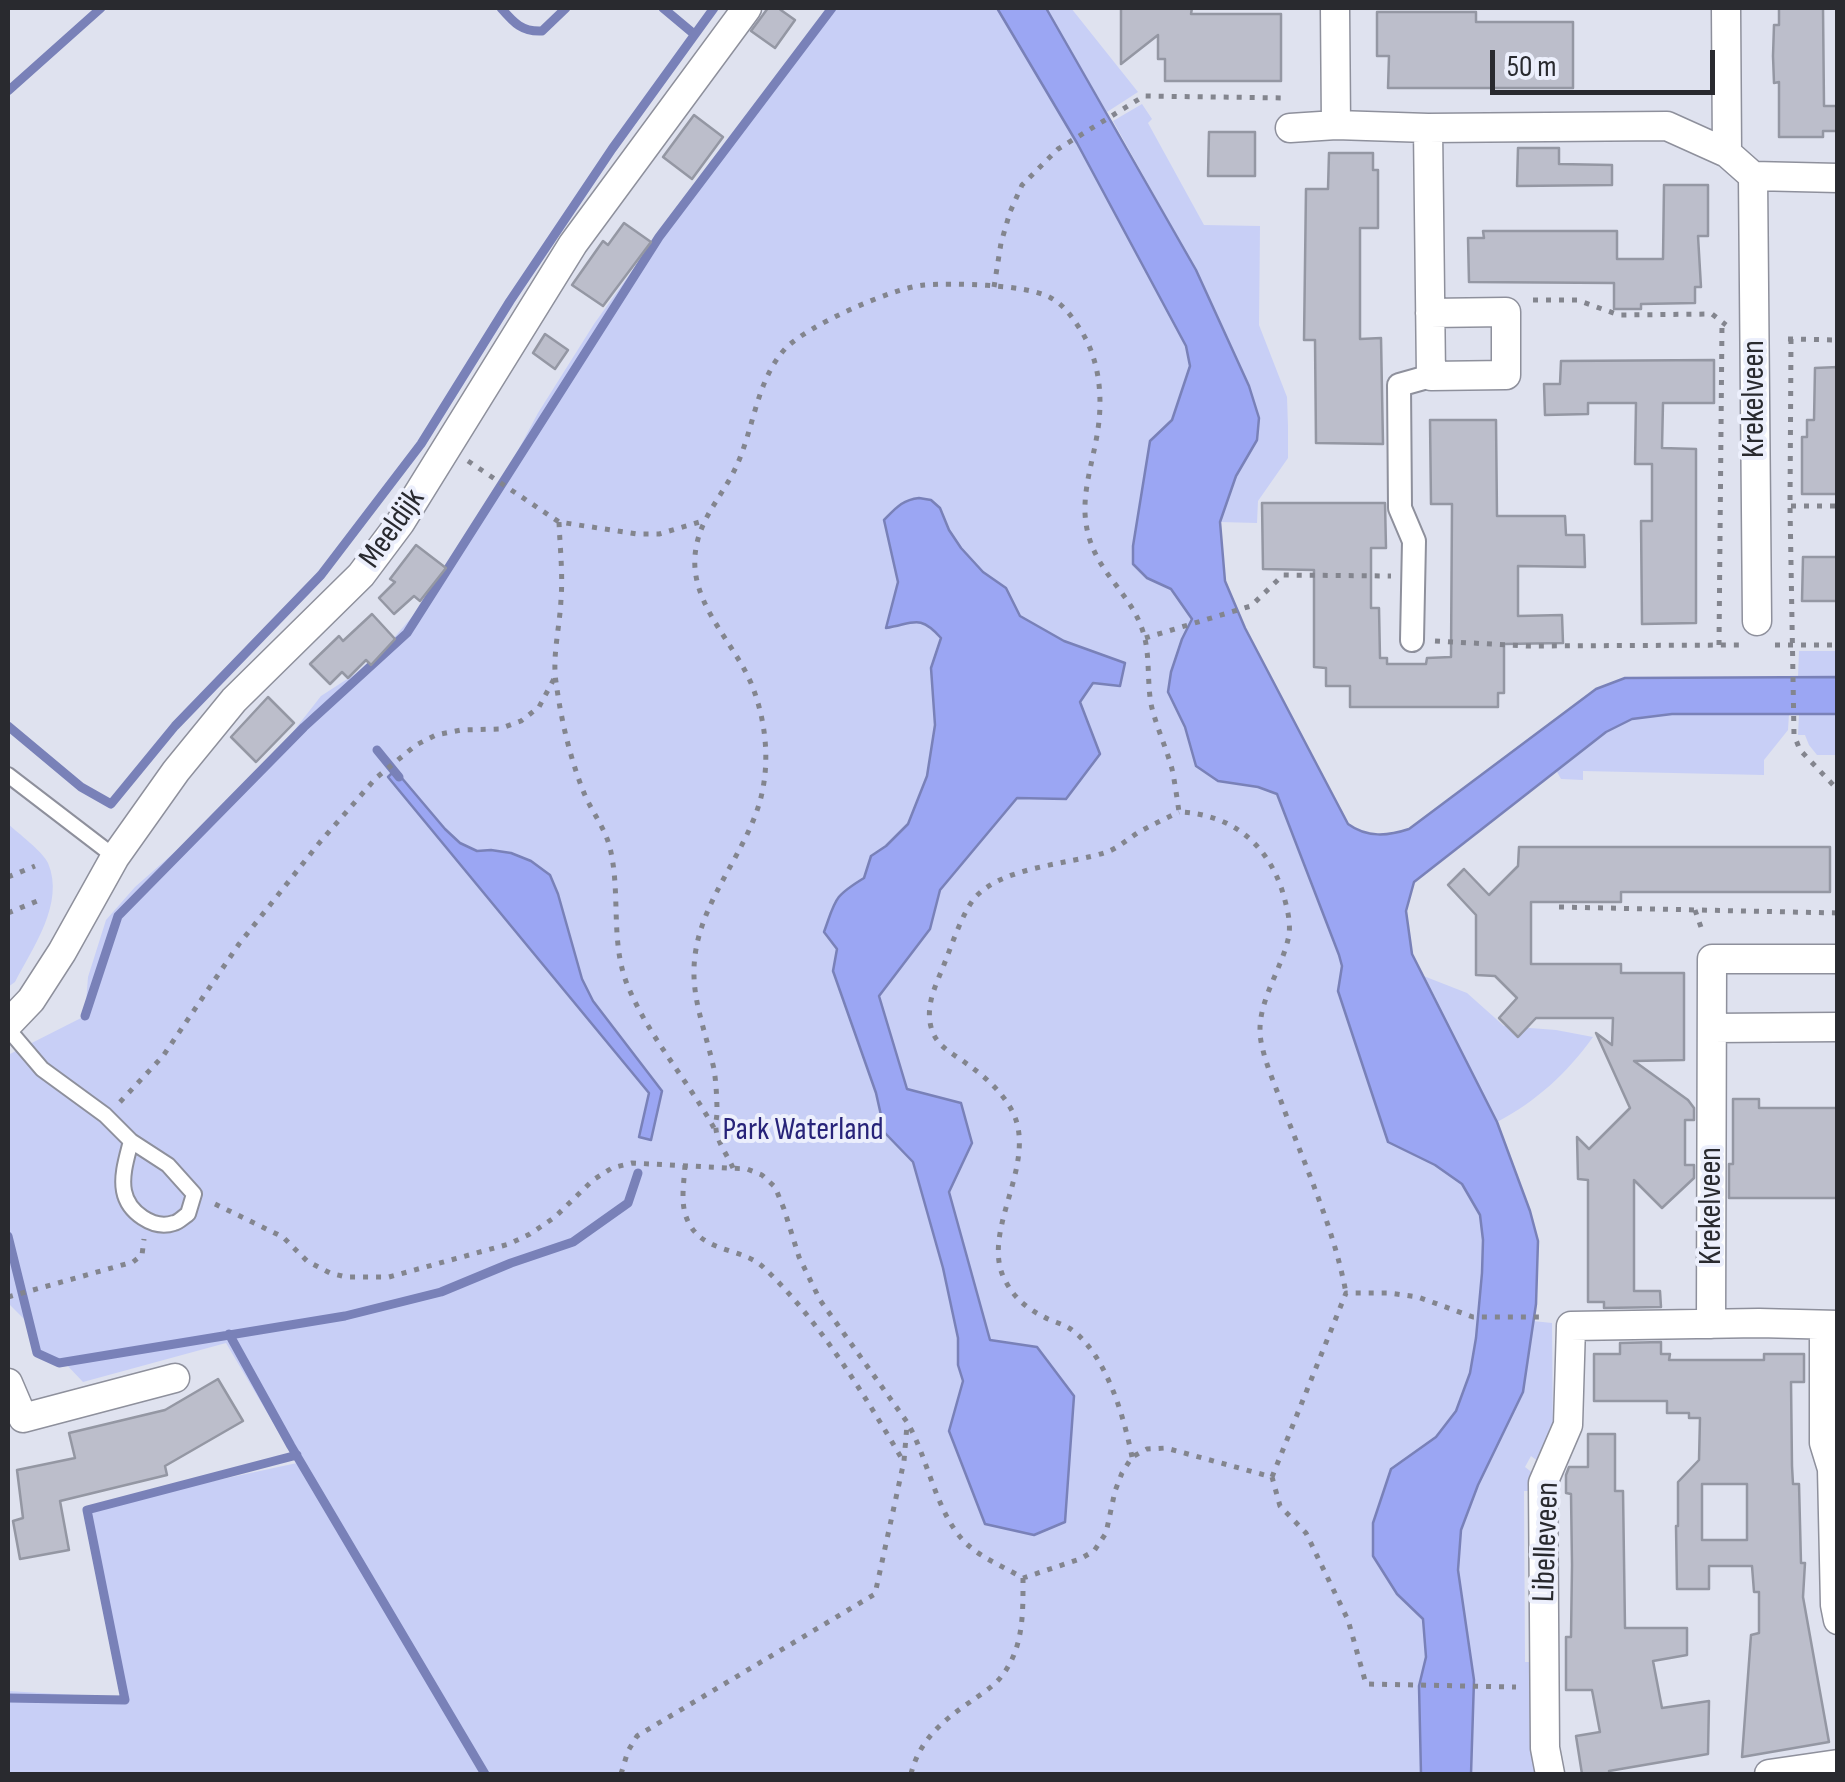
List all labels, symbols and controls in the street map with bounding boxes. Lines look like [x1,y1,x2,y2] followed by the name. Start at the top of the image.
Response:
[1495,30,1720,92] scale bar
[1507,49,1556,85] text: 50 m
[1736,340,1774,458] street label: Krekelveen
[352,482,434,576] street label: Meeldijk
[722,1112,884,1150] park label: Park Waterland
[1693,1147,1731,1265] street label: Krekelveen
[1526,1481,1568,1603] street label: Libelleveen

